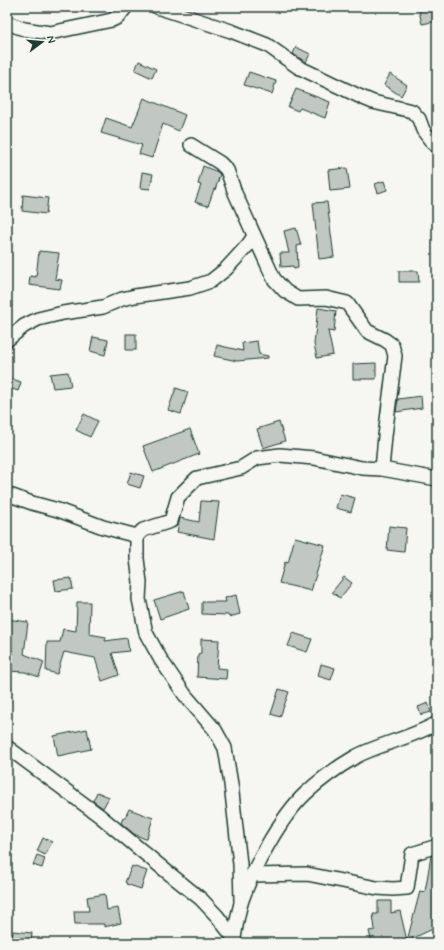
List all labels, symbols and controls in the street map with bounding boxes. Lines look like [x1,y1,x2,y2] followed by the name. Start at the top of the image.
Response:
[22,22,62,62] north arrow
[43,34,58,45] text: N

